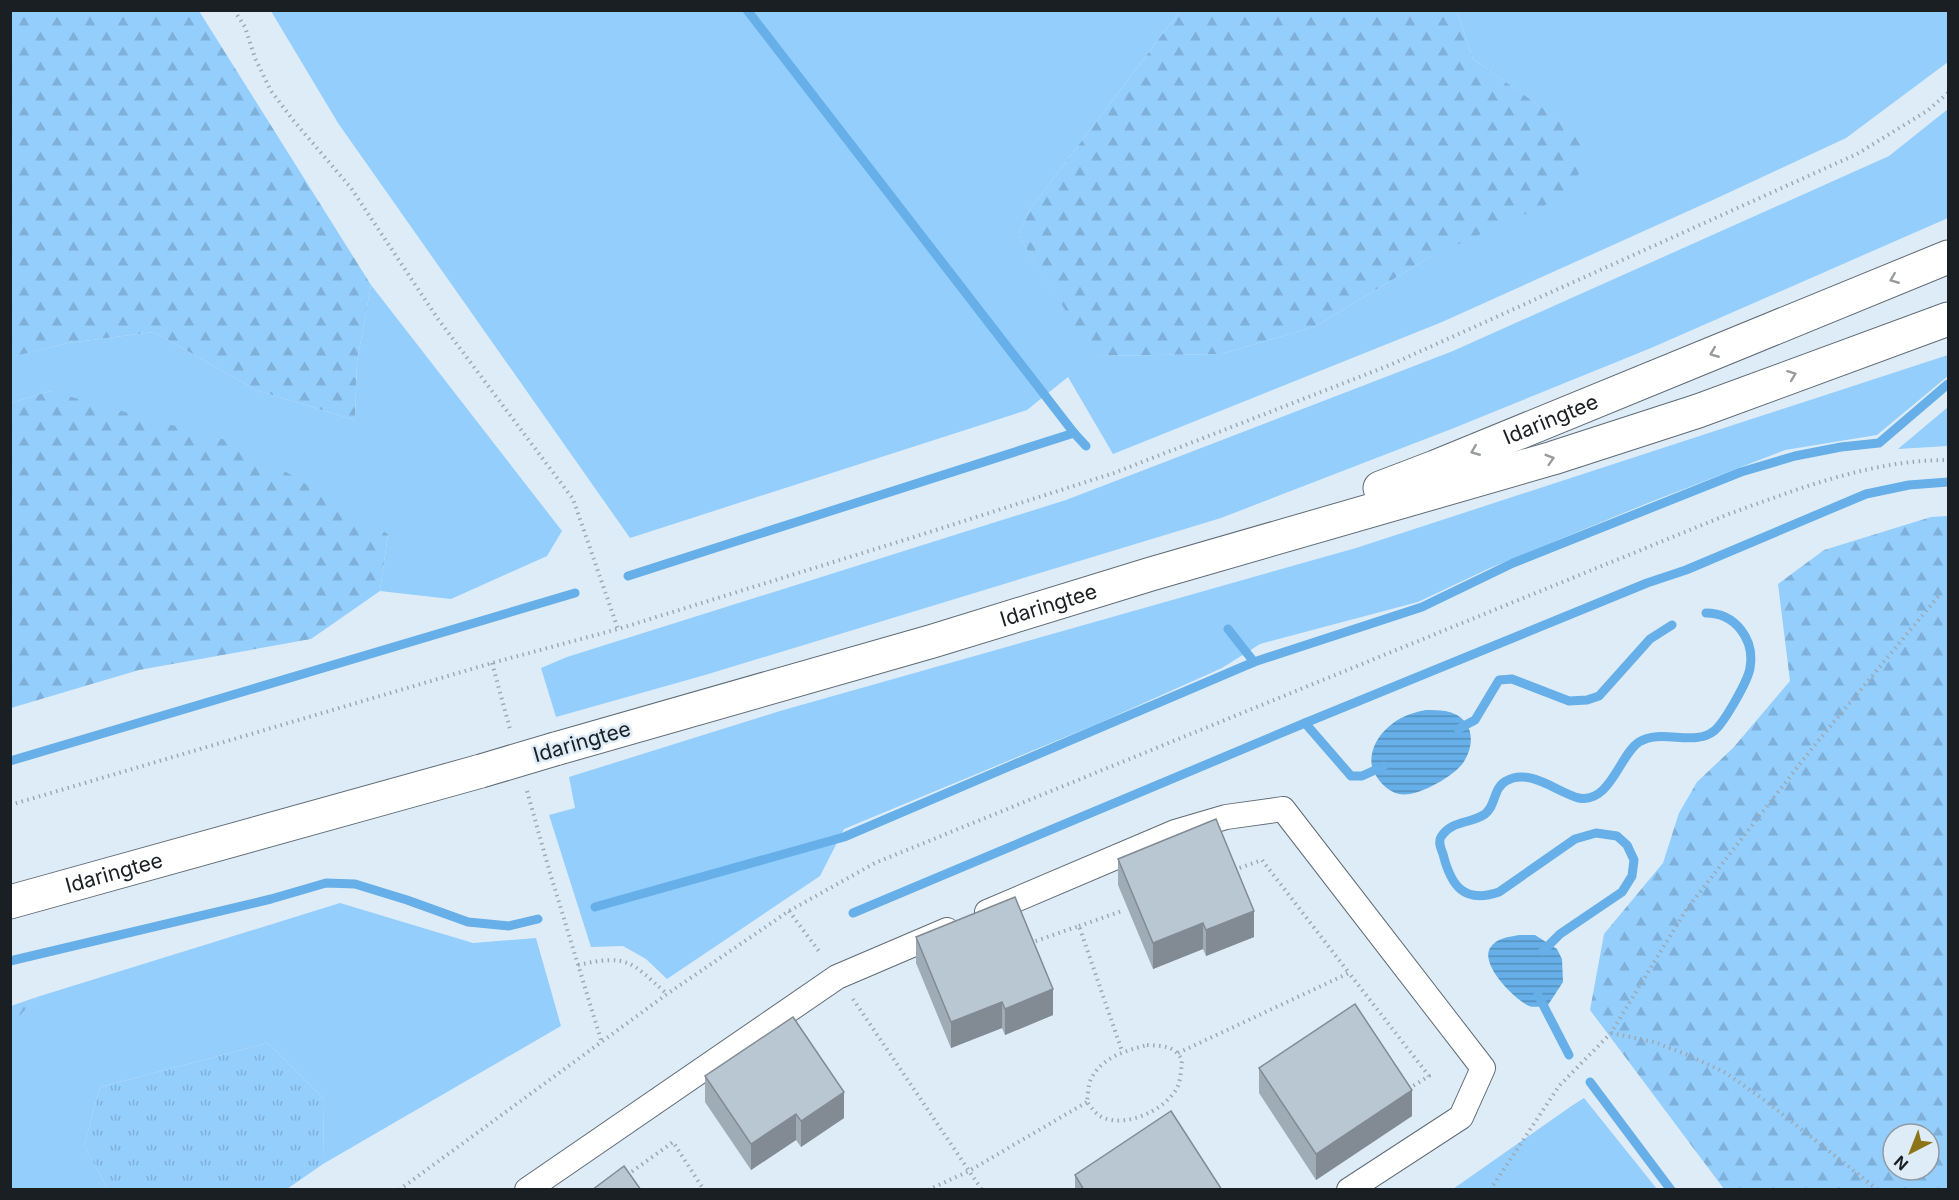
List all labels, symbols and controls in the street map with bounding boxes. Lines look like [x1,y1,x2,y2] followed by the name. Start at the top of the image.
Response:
[1890,272,1901,284] one-way arrow
[1709,346,1720,358] one-way arrow
[1786,370,1797,383] one-way arrow
[1500,389,1602,450] street label: Idaringtee
[1470,444,1481,456] one-way arrow
[1544,454,1555,466] one-way arrow
[997,578,1100,632] street label: Idaringtee
[530,716,633,767] street label: Idaringtee
[62,847,165,898] street label: Idaringtee
[1881,1122,1941,1182] north arrow
[1890,1152,1912,1175] text: N

